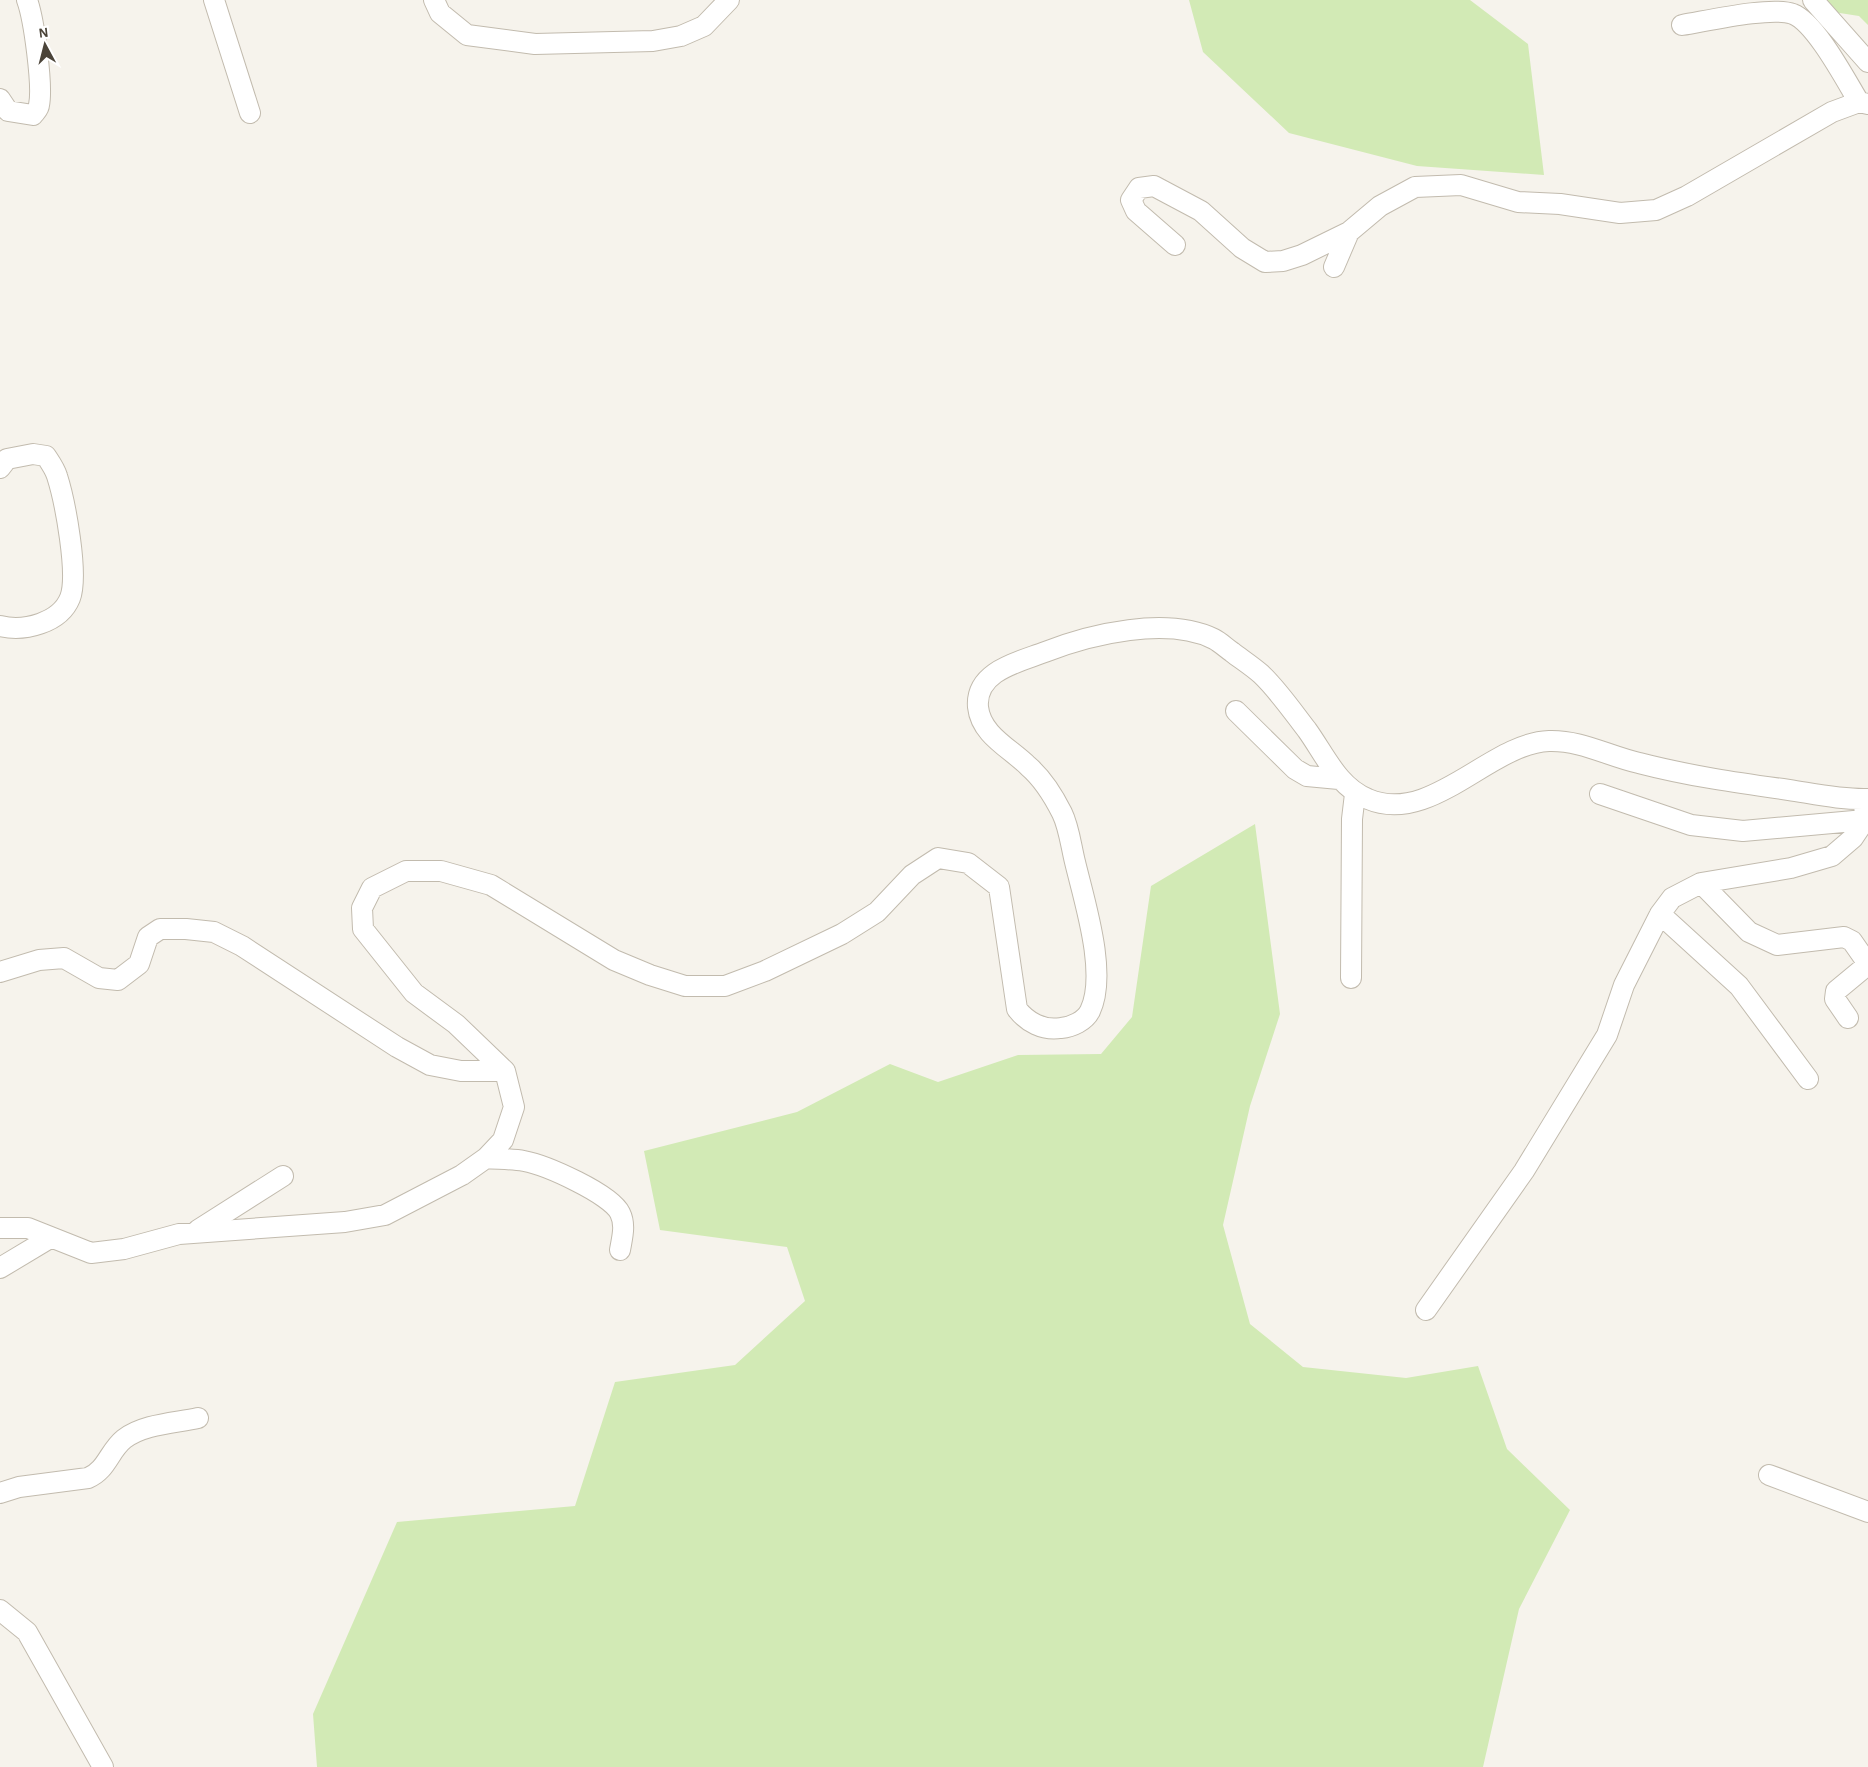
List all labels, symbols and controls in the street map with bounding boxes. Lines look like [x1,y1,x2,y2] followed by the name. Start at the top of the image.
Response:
[20,20,70,70] north arrow
[38,26,49,41] text: N

